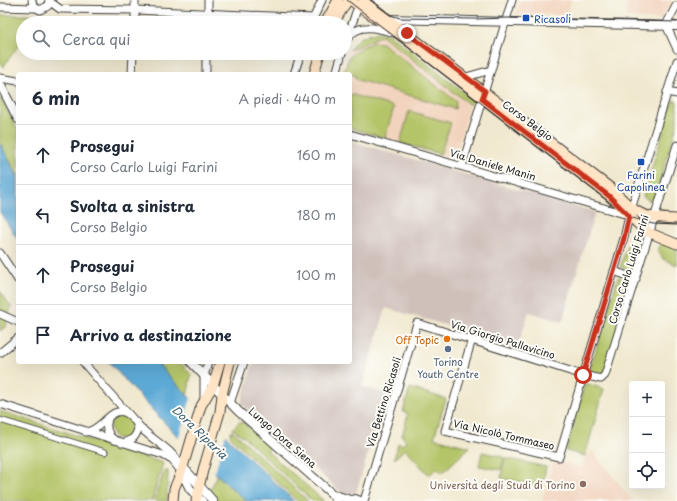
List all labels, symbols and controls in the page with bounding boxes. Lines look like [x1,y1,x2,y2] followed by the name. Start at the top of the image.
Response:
[534,11,571,26] place label: Ricasoli
[521,13,531,23] marker: Ricasoli
[16,16,352,60] search box
[398,24,416,42] route end
[30,27,52,49] icon: search
[62,27,130,50] text: Cerca qui
[32,85,80,111] text: 6 min
[238,89,336,108] text: A piedi · 440 m
[500,96,557,144] street label: Corso Belgio
[70,134,134,157] text: Prosegui
[32,144,54,166] icon: ahead
[297,145,336,164] text: 160 m
[448,145,538,183] street label: Via Daniele Manin
[70,157,218,176] text: Corso Carlo Luigi Farini
[636,157,646,167] marker: Farini Capolinea
[617,167,666,194] place label: Farini Capolinea
[70,194,195,217] text: Svolta a sinistra
[32,204,54,226] icon: left
[297,205,336,224] text: 180 m
[604,212,652,326] street label: Corso Carlo Luigi Farini
[70,217,147,236] text: Corso Belgio
[70,254,134,277] text: Prosegui
[32,264,54,286] icon: ahead
[296,265,336,284] text: 100 m
[70,277,147,296] text: Corso Belgio
[449,316,558,362] street label: Via Giorgio Pallavicino
[70,323,232,346] text: Arrivo a destinazione
[32,324,54,346] icon: arrive
[395,332,439,347] place label: Off Topic
[442,334,452,344] marker: Off Topic
[443,344,453,354] marker: Torino Youth Centre
[417,354,479,381] place label: Torino Youth Centre
[362,355,404,449] street label: Via Bettino Ricasoli
[574,366,592,384] route start
[629,381,665,489] map controls
[629,381,665,417] button: +
[169,401,232,463] water label: Dora Riparia
[246,403,321,471] street label: Lungo Dora Siena
[452,415,557,453] street label: Via Nicolò Tommaseo
[629,417,665,453] button: −
[629,453,665,489] button: locate
[429,477,575,492] place label: Università degli Studi di Torino
[578,479,588,489] marker: Università degli Studi di Torino

